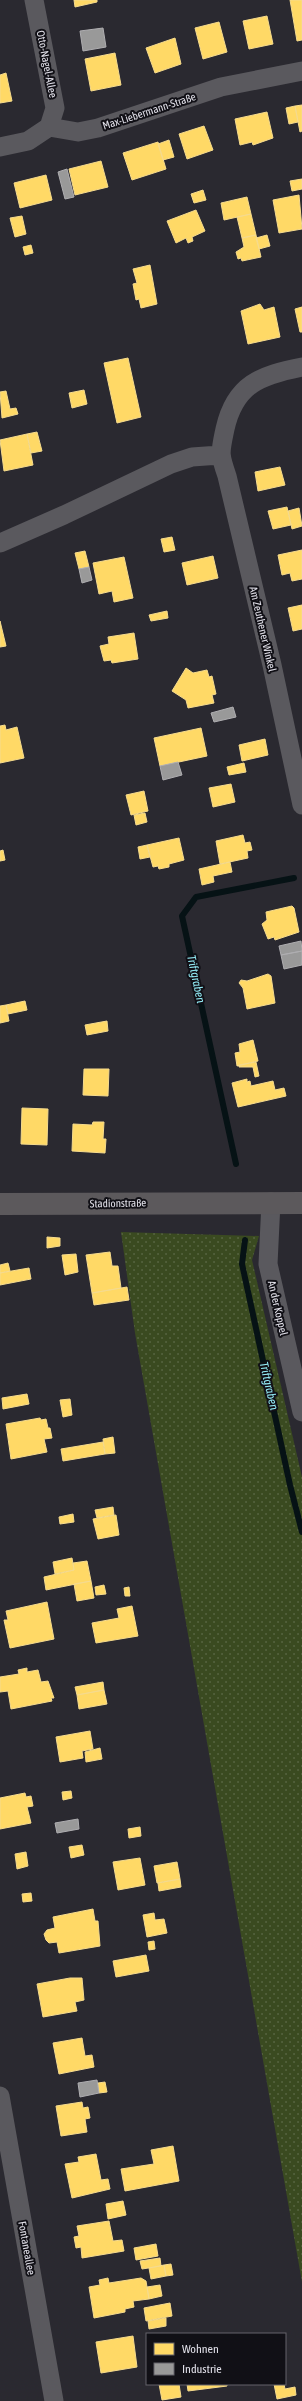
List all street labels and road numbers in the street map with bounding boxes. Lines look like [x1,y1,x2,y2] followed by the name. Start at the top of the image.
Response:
[35,29,59,99] street label: Otto-Nagel-Allee
[101,90,197,132] street label: Max-Liebermann-Straße
[247,585,279,673] street label: Am Zeuthener Winkel
[90,1197,146,1209] street label: Stadionstraße
[266,1279,290,1337] street label: An der Koppel
[16,2220,38,2276] street label: Fontaneallee

